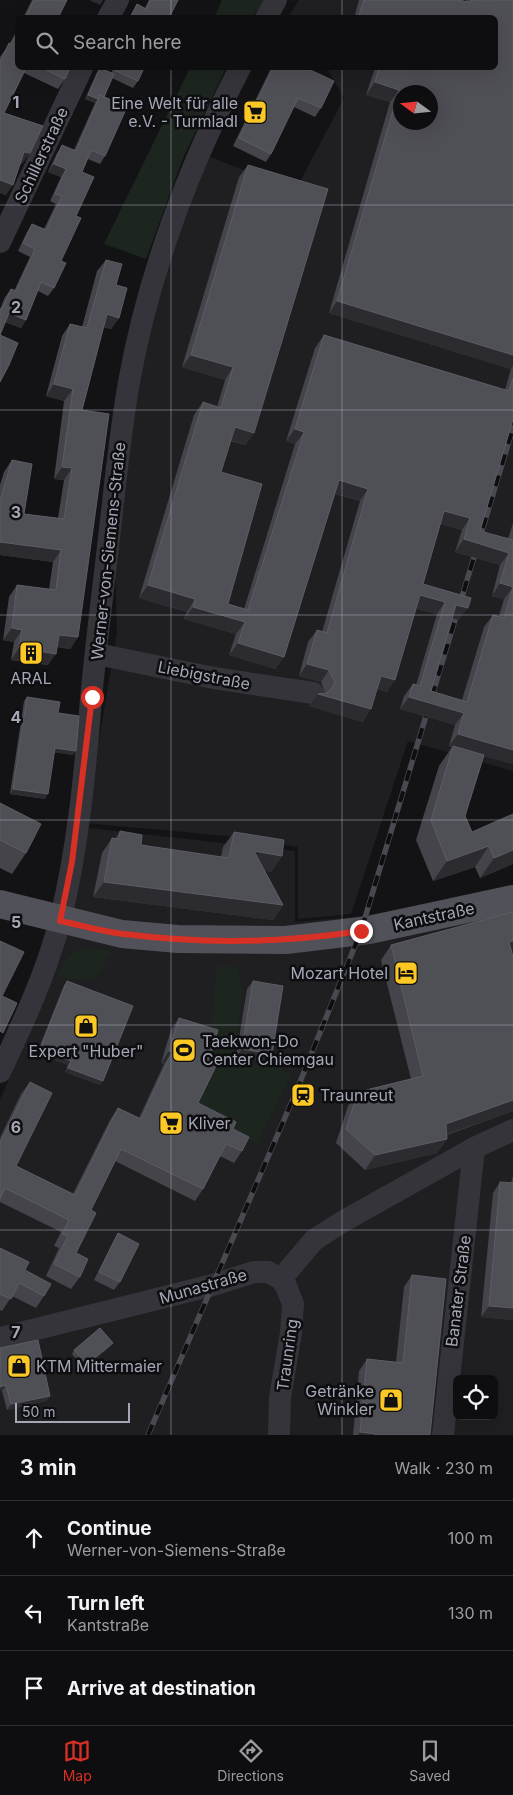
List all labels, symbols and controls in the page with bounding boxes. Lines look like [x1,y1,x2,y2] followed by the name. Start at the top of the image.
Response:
[15,15,498,70] search box
[33,29,61,57] icon: search
[73,31,182,54] text: Search here
[393,85,438,130] north arrow
[13,92,19,112] text: 1
[111,93,238,131] place label: Eine Welt für alle e.V. - Turmladl
[242,99,268,125] supermarket icon: Eine Welt für alle e.V. - Turmladl
[10,104,72,206] street label: Schillerstraße
[11,297,21,317] text: 2
[87,441,129,661] street label: Werner-von-Siemens-Straße
[11,502,21,522] text: 3
[18,640,44,666] building icon: ARAL
[156,656,252,694] street label: Liebigstraße
[10,668,52,688] place label: ARAL
[81,686,104,709] route start
[11,707,22,727] text: 4
[392,898,476,934] street label: Kantstraße
[11,912,21,932] text: 5
[350,920,373,943] route end
[393,960,419,986] hotel icon: Mozart Hotel
[291,963,388,983] place label: Mozart Hotel
[73,1013,99,1039] shop icon: Expert "Huber"
[202,1031,334,1069] place label: Taekwon-Do Center Chiemgau
[171,1037,197,1063] sports icon: Taekwon-Do Center Chiemgau
[29,1041,143,1061] place label: Expert "Huber"
[290,1082,316,1108] station icon: Traunreut
[320,1085,393,1105] place label: Traunreut
[158,1110,184,1136] supermarket icon: Kliver
[188,1113,231,1133] place label: Kliver
[11,1117,21,1137] text: 6
[441,1234,475,1348] street label: Banater Straße
[157,1264,249,1308] street label: Munastraße
[272,1318,302,1392] street label: Traunring
[11,1322,21,1342] text: 7
[6,1353,32,1379] shop icon: KTM Mittermaier
[36,1356,162,1376] place label: KTM Mittermaier
[453,1375,498,1420] map controls
[453,1375,498,1420] button: locate
[305,1381,374,1419] place label: Getränke Winkler
[378,1387,404,1413] shop icon: Getränke Winkler
[15,1400,130,1423] scale bar
[22,1403,56,1420] text: 50 m
[20,1455,76,1480] text: 3 min
[395,1458,493,1478] text: Walk · 230 m
[67,1517,152,1540] text: Continue
[20,1524,48,1552] icon: ahead
[448,1528,493,1548] text: 100 m
[67,1540,286,1560] text: Werner-von-Siemens-Straße
[67,1592,145,1615] text: Turn left
[20,1599,48,1627] icon: left
[448,1603,493,1623] text: 130 m
[67,1615,149,1635] text: Kantstraße
[20,1674,48,1702] icon: arrive
[67,1677,256,1700] text: Arrive at destination
[63,1737,92,1784] tab: Map
[217,1737,284,1784] tab: Directions
[409,1737,450,1784] tab: Saved

